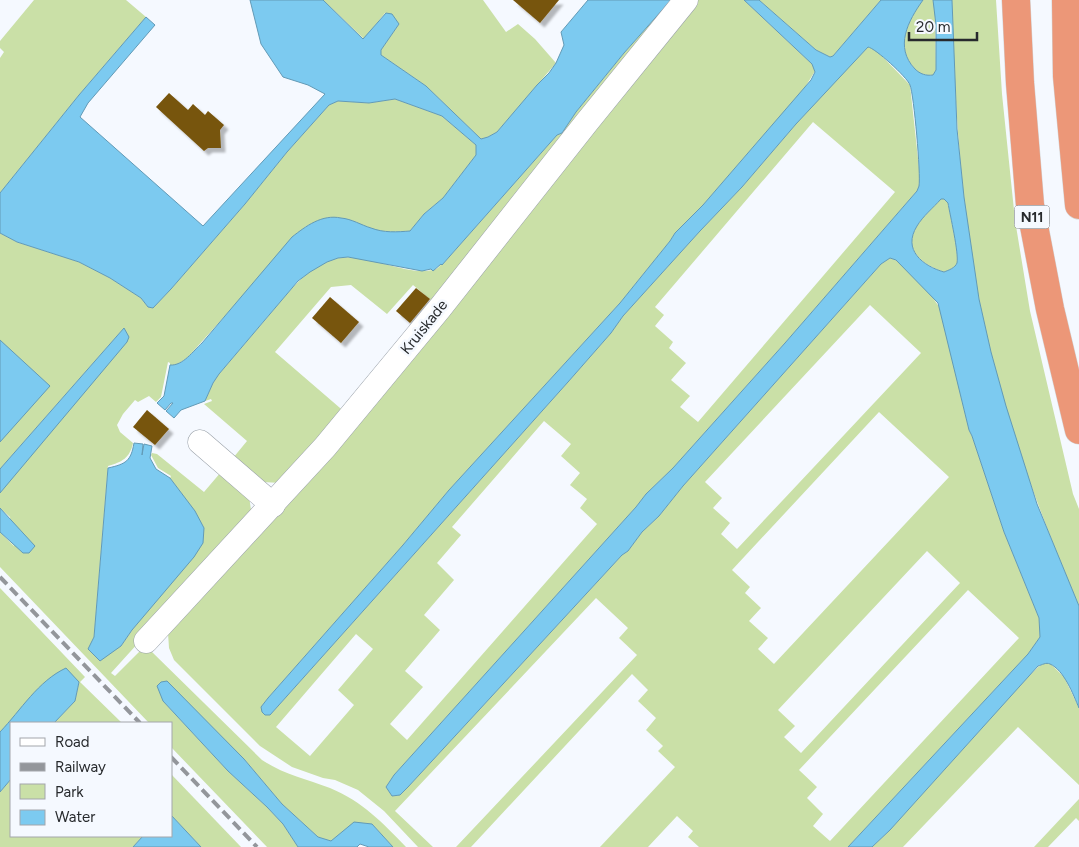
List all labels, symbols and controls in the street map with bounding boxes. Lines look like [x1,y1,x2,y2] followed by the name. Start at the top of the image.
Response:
[909,10,976,42] scale bar
[916,18,950,36] text: 20 m
[1014,206,1050,228] road number: N11
[397,296,451,358] street label: Kruiskade
[10,722,172,837] legend
[55,733,90,751] text: Road
[55,758,106,776] text: Railway
[55,783,84,801] text: Park
[55,808,95,826] text: Water

